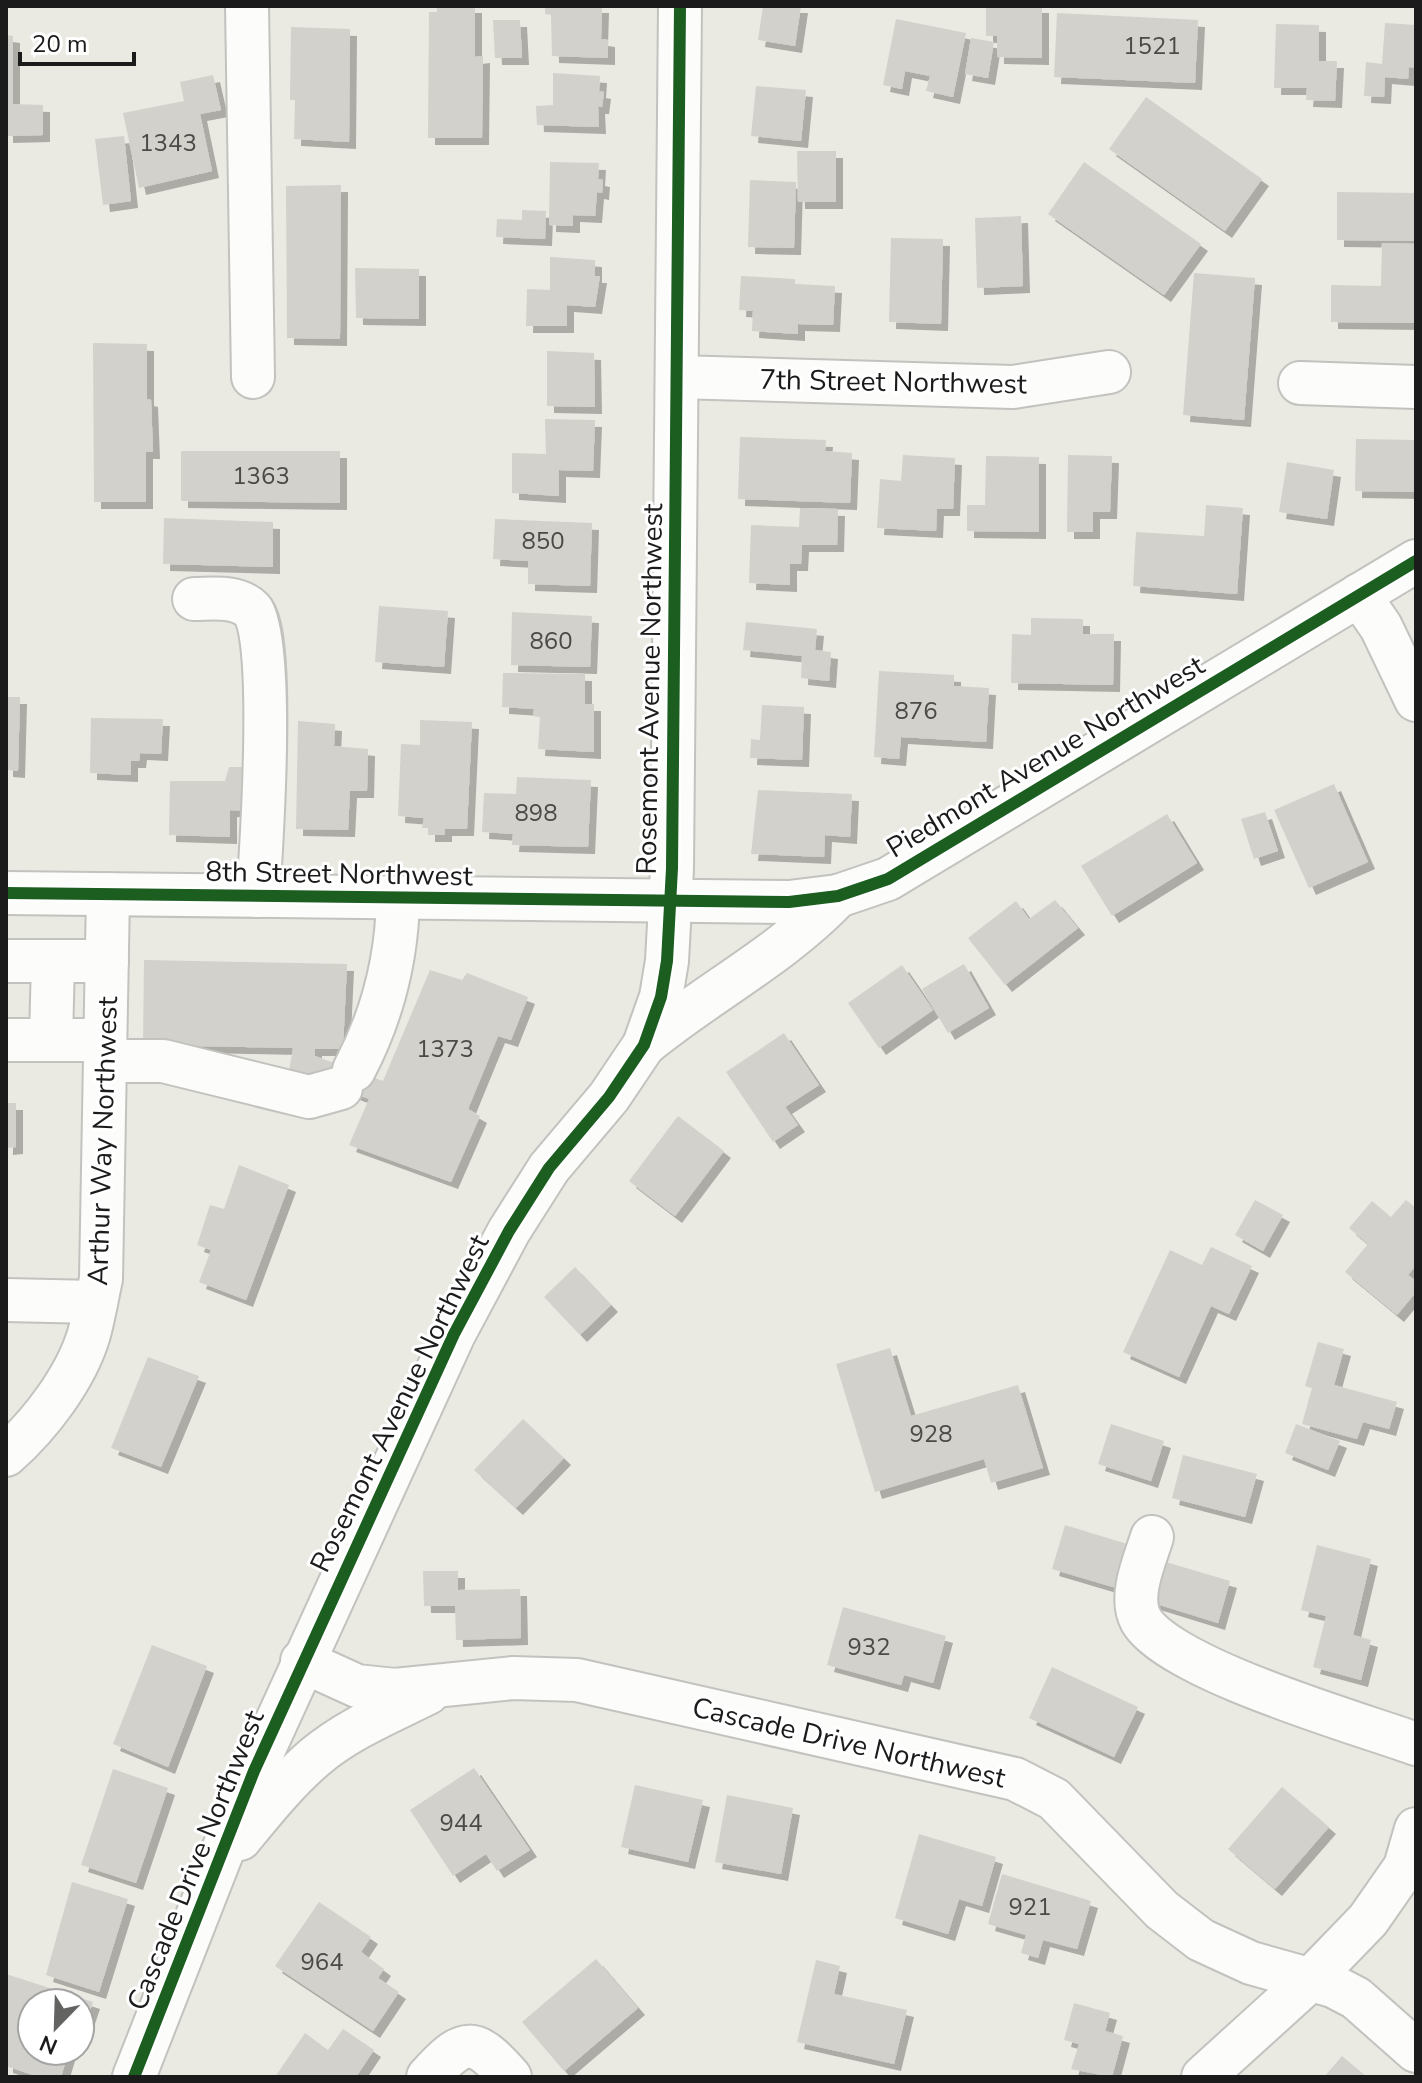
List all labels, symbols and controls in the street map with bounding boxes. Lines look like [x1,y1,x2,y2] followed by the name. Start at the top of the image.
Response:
[20,16,134,66] scale bar
[32,28,88,60] text: 20 m
[1123,30,1181,62] house number: 1521
[139,127,197,159] house number: 1343
[759,361,1027,403] street label: 7th Street Northwest
[232,460,290,492] house number: 1363
[628,503,672,875] street label: Rosemont Avenue Northwest
[521,525,565,557] house number: 850
[529,625,573,657] house number: 860
[880,647,1212,867] street label: Piedmont Avenue Northwest
[894,695,938,727] house number: 876
[514,797,558,829] house number: 898
[205,853,473,895] street label: 8th Street Northwest
[79,996,127,1286] street label: Arthur Way Northwest
[416,1033,474,1065] house number: 1373
[301,1228,498,1579] street label: Rosemont Avenue Northwest
[909,1418,953,1450] house number: 928
[847,1631,891,1663] house number: 932
[688,1688,1009,1798] street label: Cascade Drive Northwest
[118,1705,274,2016] street label: Cascade Drive Northwest
[439,1807,483,1839] house number: 944
[1008,1891,1052,1923] house number: 921
[300,1946,344,1978] house number: 964
[16,1987,96,2067] north arrow
[35,2027,62,2062] text: N

